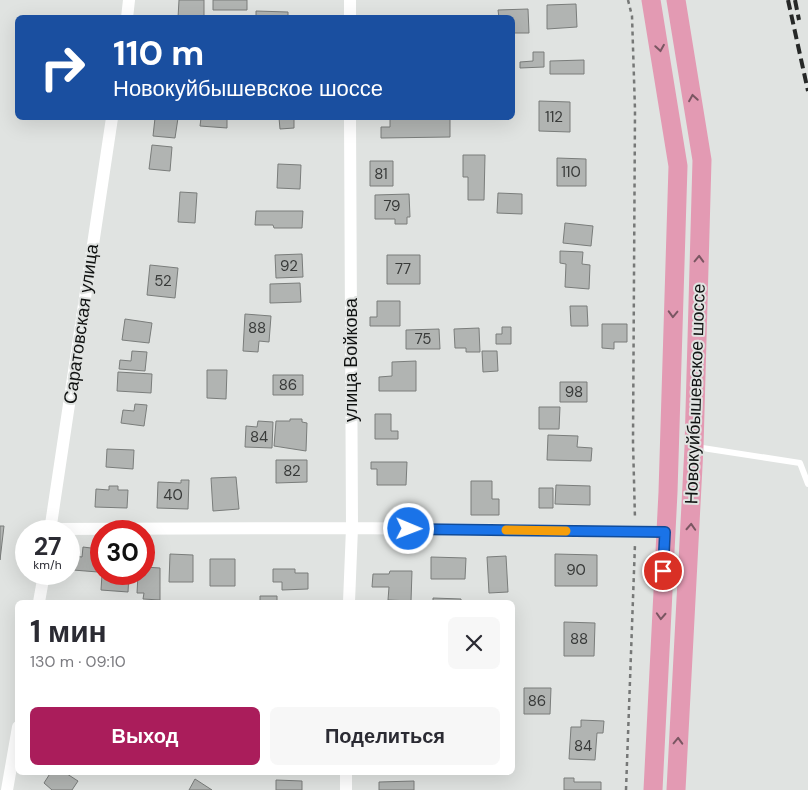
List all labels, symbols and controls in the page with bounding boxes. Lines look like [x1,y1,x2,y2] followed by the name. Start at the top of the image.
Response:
[113,30,204,76] text: 110 m
[30,35,95,100] icon: right
[654,44,664,52] one-way arrow
[113,74,383,103] text: Новокуйбышевское шоссе
[688,93,699,101] one-way arrow
[545,107,563,127] house number: 112
[561,162,581,182] house number: 110
[374,164,388,184] house number: 81
[383,196,401,216] house number: 79
[58,241,104,406] street label: Саратовская улица
[694,255,705,263] one-way arrow
[280,256,298,276] house number: 92
[395,259,411,279] house number: 77
[154,271,172,291] house number: 52
[679,283,711,505] street label: Новокуйбышевское шоссе
[339,297,363,422] street label: улица Войкова
[668,310,678,318] one-way arrow
[248,318,266,338] house number: 88
[415,329,431,349] house number: 75
[279,375,297,395] house number: 86
[565,382,583,402] house number: 98
[250,427,268,447] house number: 84
[283,461,301,481] house number: 82
[163,485,183,505] house number: 40
[382,502,434,554] position arrow
[90,520,155,585] speed limit sign: 30
[685,522,696,530] one-way arrow
[34,530,61,563] text: 27
[642,550,684,592] pin
[33,557,62,573] text: km/h
[649,557,677,585] icon: arrive
[566,560,586,580] house number: 90
[30,612,107,651] text: 1 мин
[655,612,666,620] one-way arrow
[448,617,500,669] button: close
[570,629,588,649] house number: 88
[30,651,126,672] text: 130 m · 09:10
[528,691,546,711] house number: 86
[30,707,260,765] button: Выход
[270,707,500,765] button: Поделиться
[574,736,592,756] house number: 84
[673,737,683,745] one-way arrow

